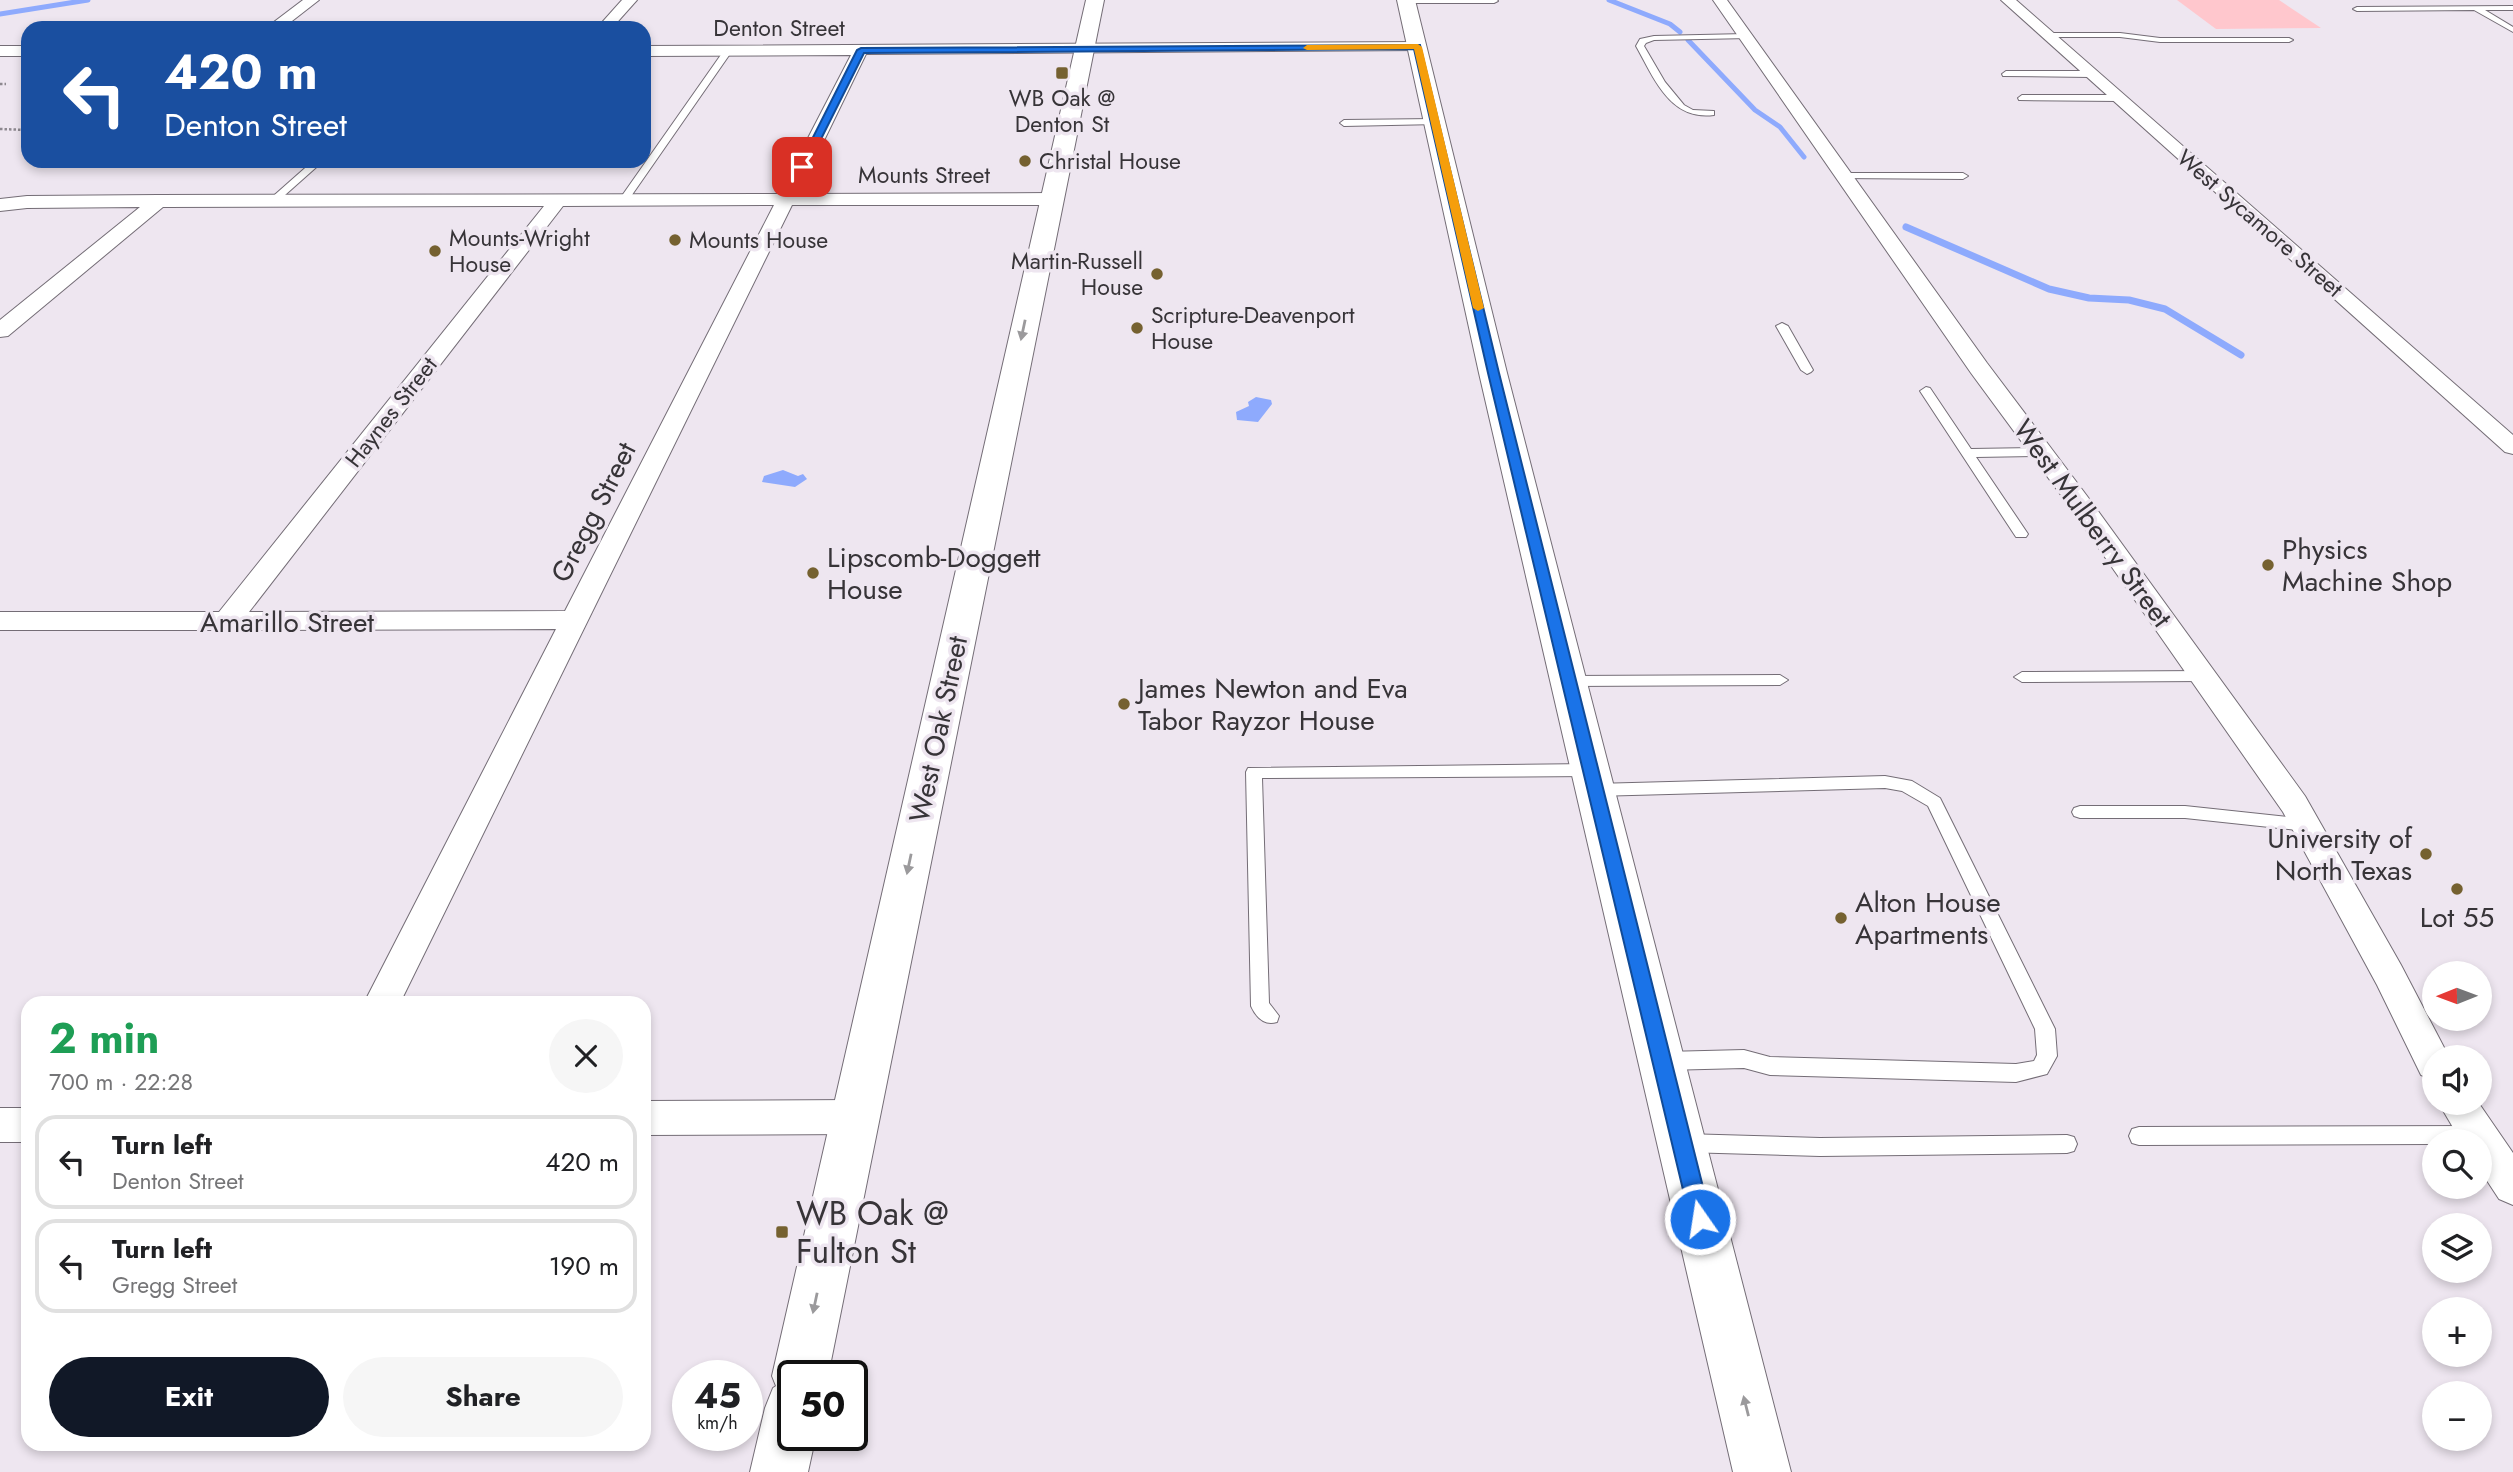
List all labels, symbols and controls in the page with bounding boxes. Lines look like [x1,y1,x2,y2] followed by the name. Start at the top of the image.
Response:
[713,11,845,45] street label: Denton Street
[164,37,318,107] text: 420 m
[49,49,140,140] icon: left
[1054,65,1070,81] marker: WB Oak @ Denton St
[1009,81,1115,141] place label: WB Oak @ Denton St
[164,102,347,148] text: Denton Street
[772,137,832,197] pin
[2169,141,2351,305] street label: West Sycamore Street
[1039,144,1181,178] place label: Christal House
[783,148,821,186] icon: arrive
[1017,153,1033,169] marker: Christal House
[858,158,990,192] street label: Mounts Street
[449,221,590,281] place label: Mounts-Wright House
[689,223,828,257] place label: Mounts House
[667,232,683,248] marker: Mounts House
[427,243,443,259] marker: Mounts-Wright House
[1011,244,1143,304] place label: Martin-Russell House
[1149,266,1165,282] marker: Martin-Russell House
[1151,298,1355,358] place label: Scripture-Deavenport House
[1018,319,1029,341] one-way arrow
[1129,320,1145,336] marker: Scripture-Deavenport House
[337,349,445,475] street label: Haynes Street
[2003,411,2182,636] street label: West Mulberry Street
[541,435,646,589] street label: Gregg Street
[2282,529,2452,602] place label: Physics Machine Shop
[827,537,1041,610] place label: Lipscomb-Doggett House
[2260,557,2276,573] marker: Physics Machine Shop
[805,565,821,581] marker: Lipscomb-Doggett House
[200,602,374,643] street label: Amarillo Street
[899,632,978,826] street label: West Oak Street
[1134,668,1408,741] place label: James Newton and Eva Tabor Rayzor House
[1116,696,1132,712] marker: James Newton and Eva Tabor Rayzor House
[2267,818,2413,891] place label: University of North Texas
[2418,846,2434,862] marker: University of North Texas
[903,853,914,875] one-way arrow
[2449,881,2465,897] marker: Lot 55
[1855,882,2001,955] place label: Alton House Apartments
[2420,897,2494,938] place label: Lot 55
[1833,910,1849,926] marker: Alton House Apartments
[2422,961,2492,1031] north arrow
[2422,961,2492,1451] map controls
[49,1008,159,1069] text: 2 min
[549,1019,623,1093] button: close
[2422,1045,2492,1115] button: sound
[49,1065,193,1099] text: 700 m · 22:28
[112,1126,212,1164] text: Turn left
[2422,1129,2492,1199] button: search
[53,1143,91,1181] icon: left
[545,1143,619,1181] text: 420 m
[112,1164,244,1198] text: Denton Street
[1663,1182,1737,1256] position arrow
[796,1190,949,1275] place label: WB Oak @ Fulton St
[2422,1213,2492,1283] button: layers
[774,1224,790,1240] marker: WB Oak @ Fulton St
[112,1230,212,1268] text: Turn left
[53,1247,91,1285] icon: left
[549,1247,619,1285] text: 190 m
[112,1268,237,1302] text: Gregg Street
[810,1292,821,1314] one-way arrow
[2422,1297,2492,1367] button: +
[49,1357,329,1437] button: Exit
[343,1357,623,1437] button: Share
[777,1360,868,1451] speed limit sign: 50
[694,1371,741,1421] text: 45
[2422,1381,2492,1451] button: −
[1740,1395,1751,1417] one-way arrow
[697,1410,738,1436] text: km/h

